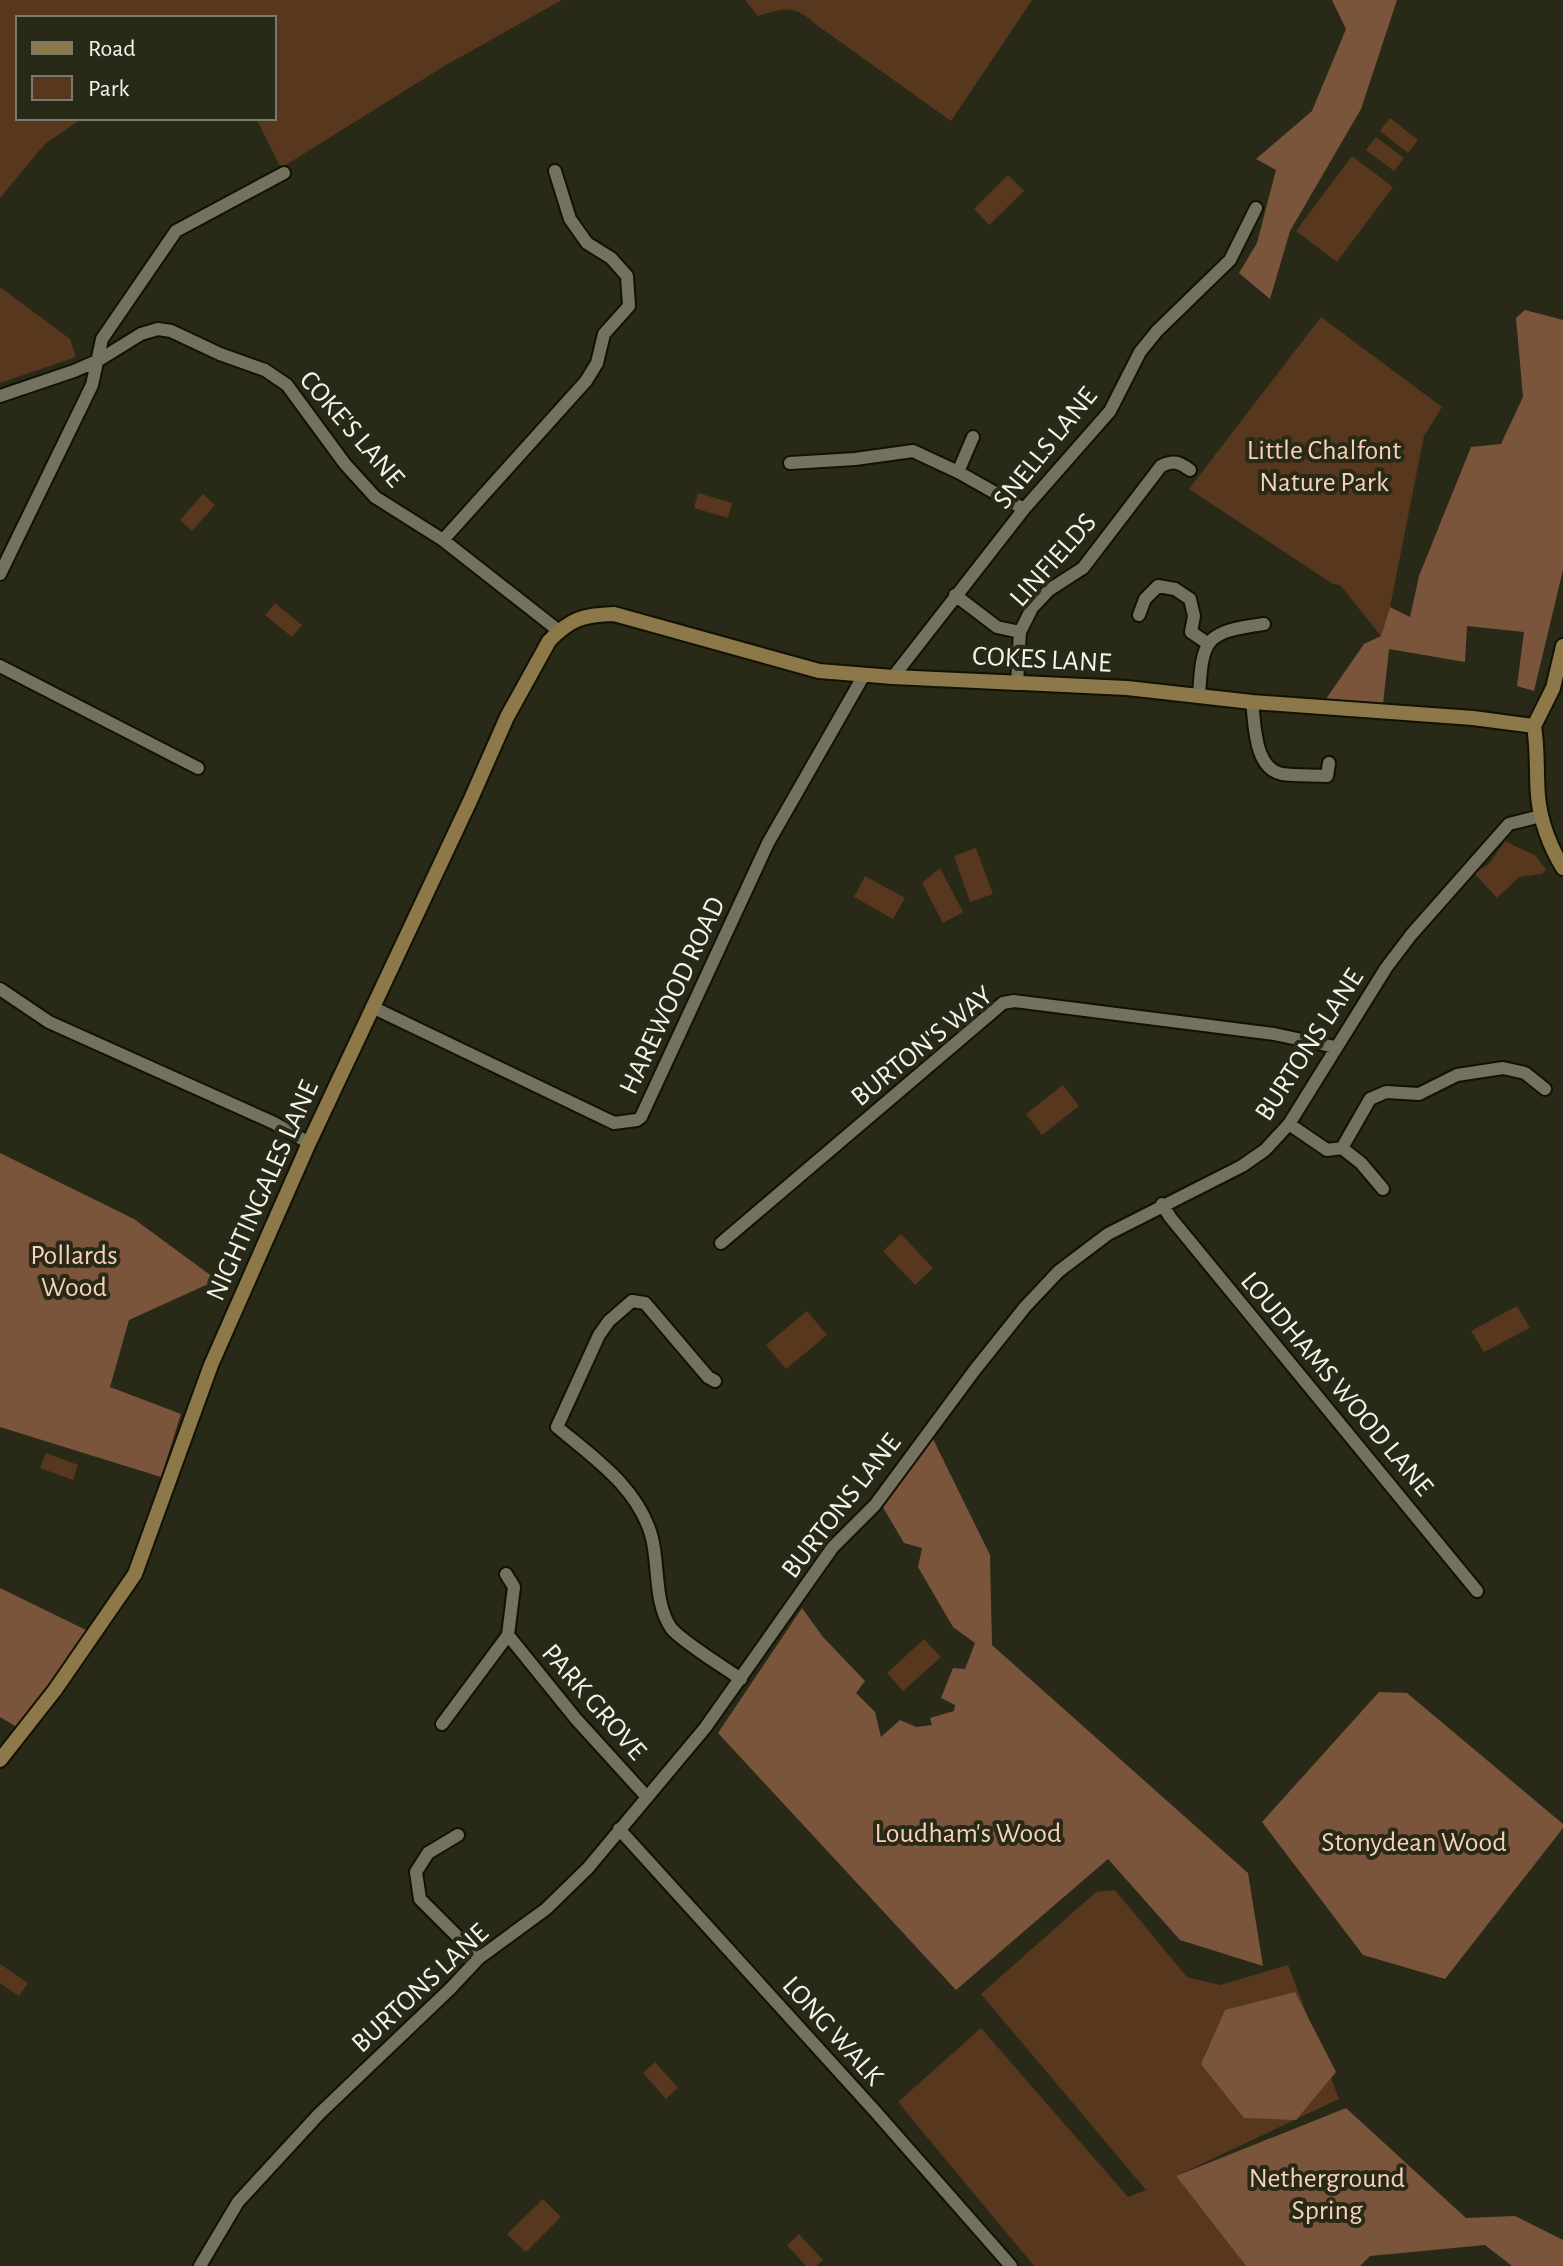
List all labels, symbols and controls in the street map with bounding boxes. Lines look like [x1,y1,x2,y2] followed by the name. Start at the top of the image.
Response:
[16,16,276,120] legend
[88,37,136,61] text: Road
[88,77,129,101] text: Park
[294,366,409,493] street label: COKE'S LANE
[988,382,1103,514] street label: SNELLS LANE
[1247,437,1401,497] park label: Little Chalfont Nature Park
[1005,508,1102,612] street label: LINFIELDS
[972,642,1112,678] street label: COKES LANE
[615,893,731,1099] street label: HAREWOOD ROAD
[1250,964,1369,1126] street label: BURTONS LANE
[846,981,998,1112] street label: BURTON'S WAY
[202,1076,324,1305] street label: NIGHTINGALES LANE
[30,1242,118,1302] park label: Pollards Wood
[1235,1267,1438,1502] street label: LOUDHAMS WOOD LANE
[777,1429,906,1584] street label: BURTONS LANE
[536,1639,651,1766] street label: PARK GROVE
[875,1820,1062,1848] park label: Loudham's Wood
[1321,1829,1507,1857] park label: Stonydean Wood
[347,1919,494,2058] street label: BURTONS LANE
[777,1971,889,2092] street label: LONG WALK
[1249,2165,1405,2225] park label: Netherground Spring

